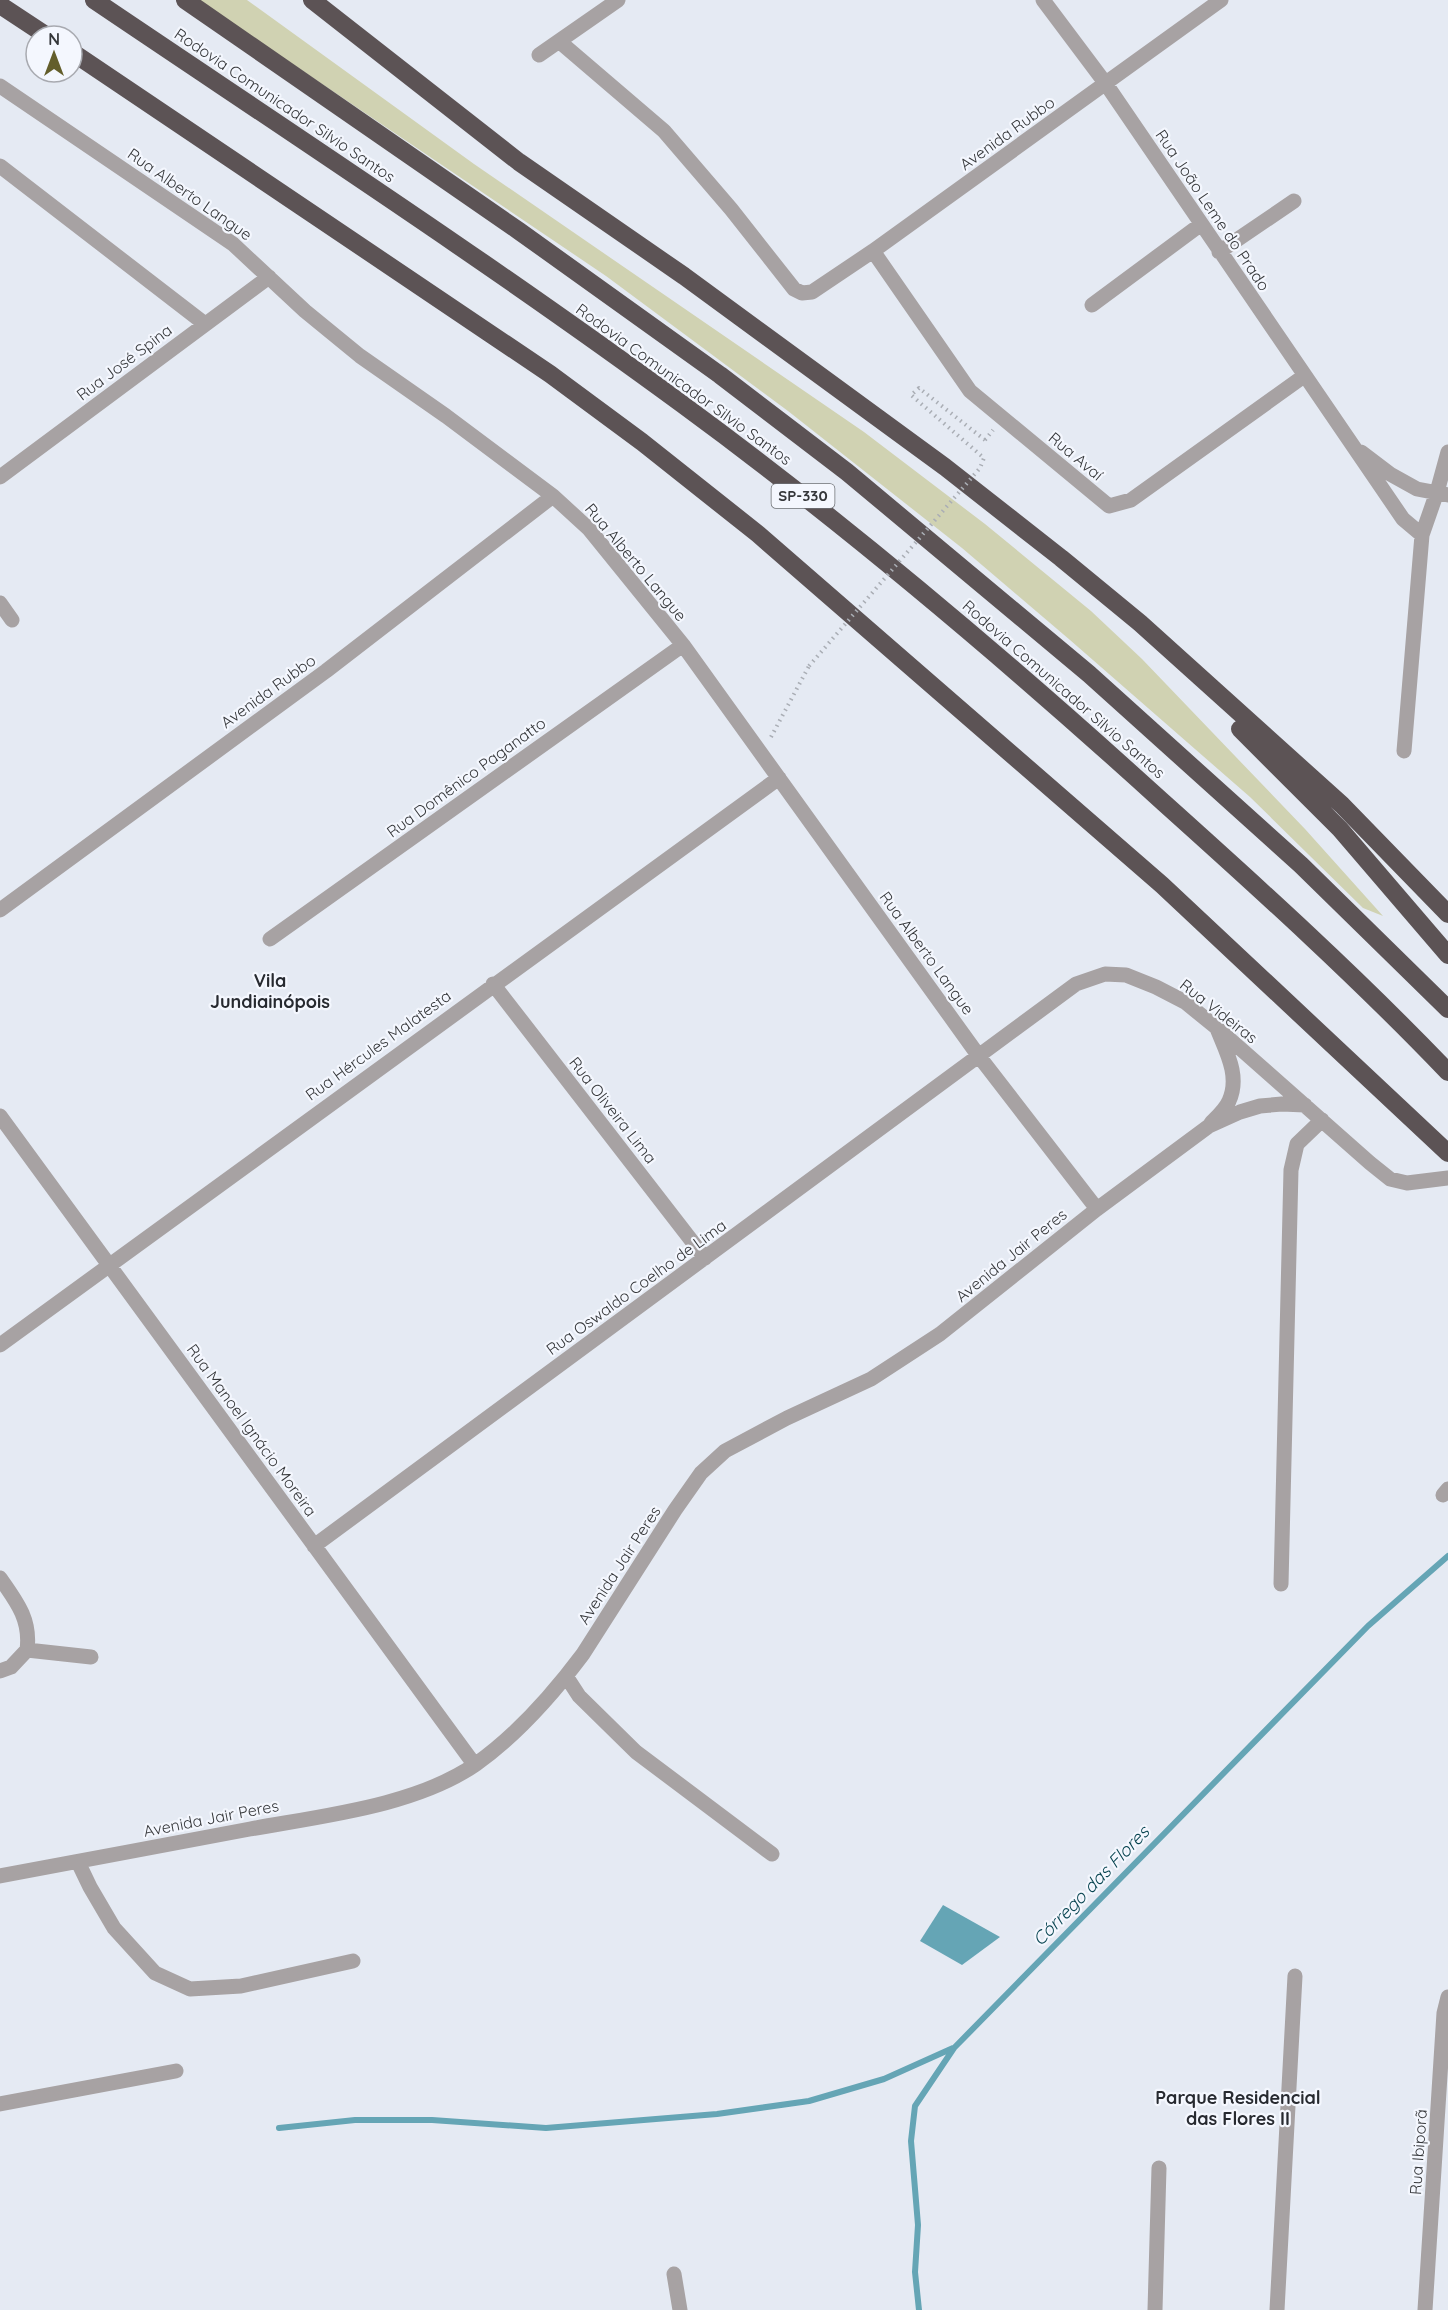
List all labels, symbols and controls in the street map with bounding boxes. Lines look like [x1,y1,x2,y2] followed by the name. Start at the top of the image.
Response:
[171,23,399,187] street label: Rodovia Comunicador Silvio Santos
[24,24,84,84] north arrow
[48,29,60,49] text: N
[956,92,1058,174] street label: Avenida Rubbo
[1152,126,1274,294] street label: Rua João Leme do Prado
[124,144,256,244] street label: Rua Alberto Langue
[572,299,796,469] street label: Rodovia Comunicador Silvio Santos
[72,320,176,404] street label: Rua José Spina
[1045,427,1108,485] street label: Rua Avaí
[772,484,834,508] road number: SP-330
[581,499,691,625] street label: Rua Alberto Langue
[959,596,1169,782] street label: Rodovia Comunicador Silvio Santos
[217,650,319,732] street label: Avenida Rubbo
[383,713,549,841] street label: Rua Domênico Paganatto
[876,887,978,1019] street label: Rua Alberto Langue
[210,969,330,1013] district label: Vila Jundiainópois
[1176,974,1262,1048] street label: Rua Videiras
[301,985,455,1105] street label: Rua Hércules Malatesta
[565,1053,661,1167] street label: Rua Oliveira Lima
[951,1204,1071,1306] street label: Avenida Jair Peres
[542,1215,730,1359] street label: Rua Oswaldo Coelho de Lima
[183,1340,321,1520] street label: Rua Manoel Ignácio Moreira
[573,1502,665,1628] street label: Avenida Jair Peres
[142,1795,280,1841] street label: Avenida Jair Peres
[1027,1820,1155,1951] water label: Córrego das Flores
[1155,2086,1321,2130] district label: Parque Residencial das Flores II
[1405,2108,1431,2196] street label: Rua Ibiporã

